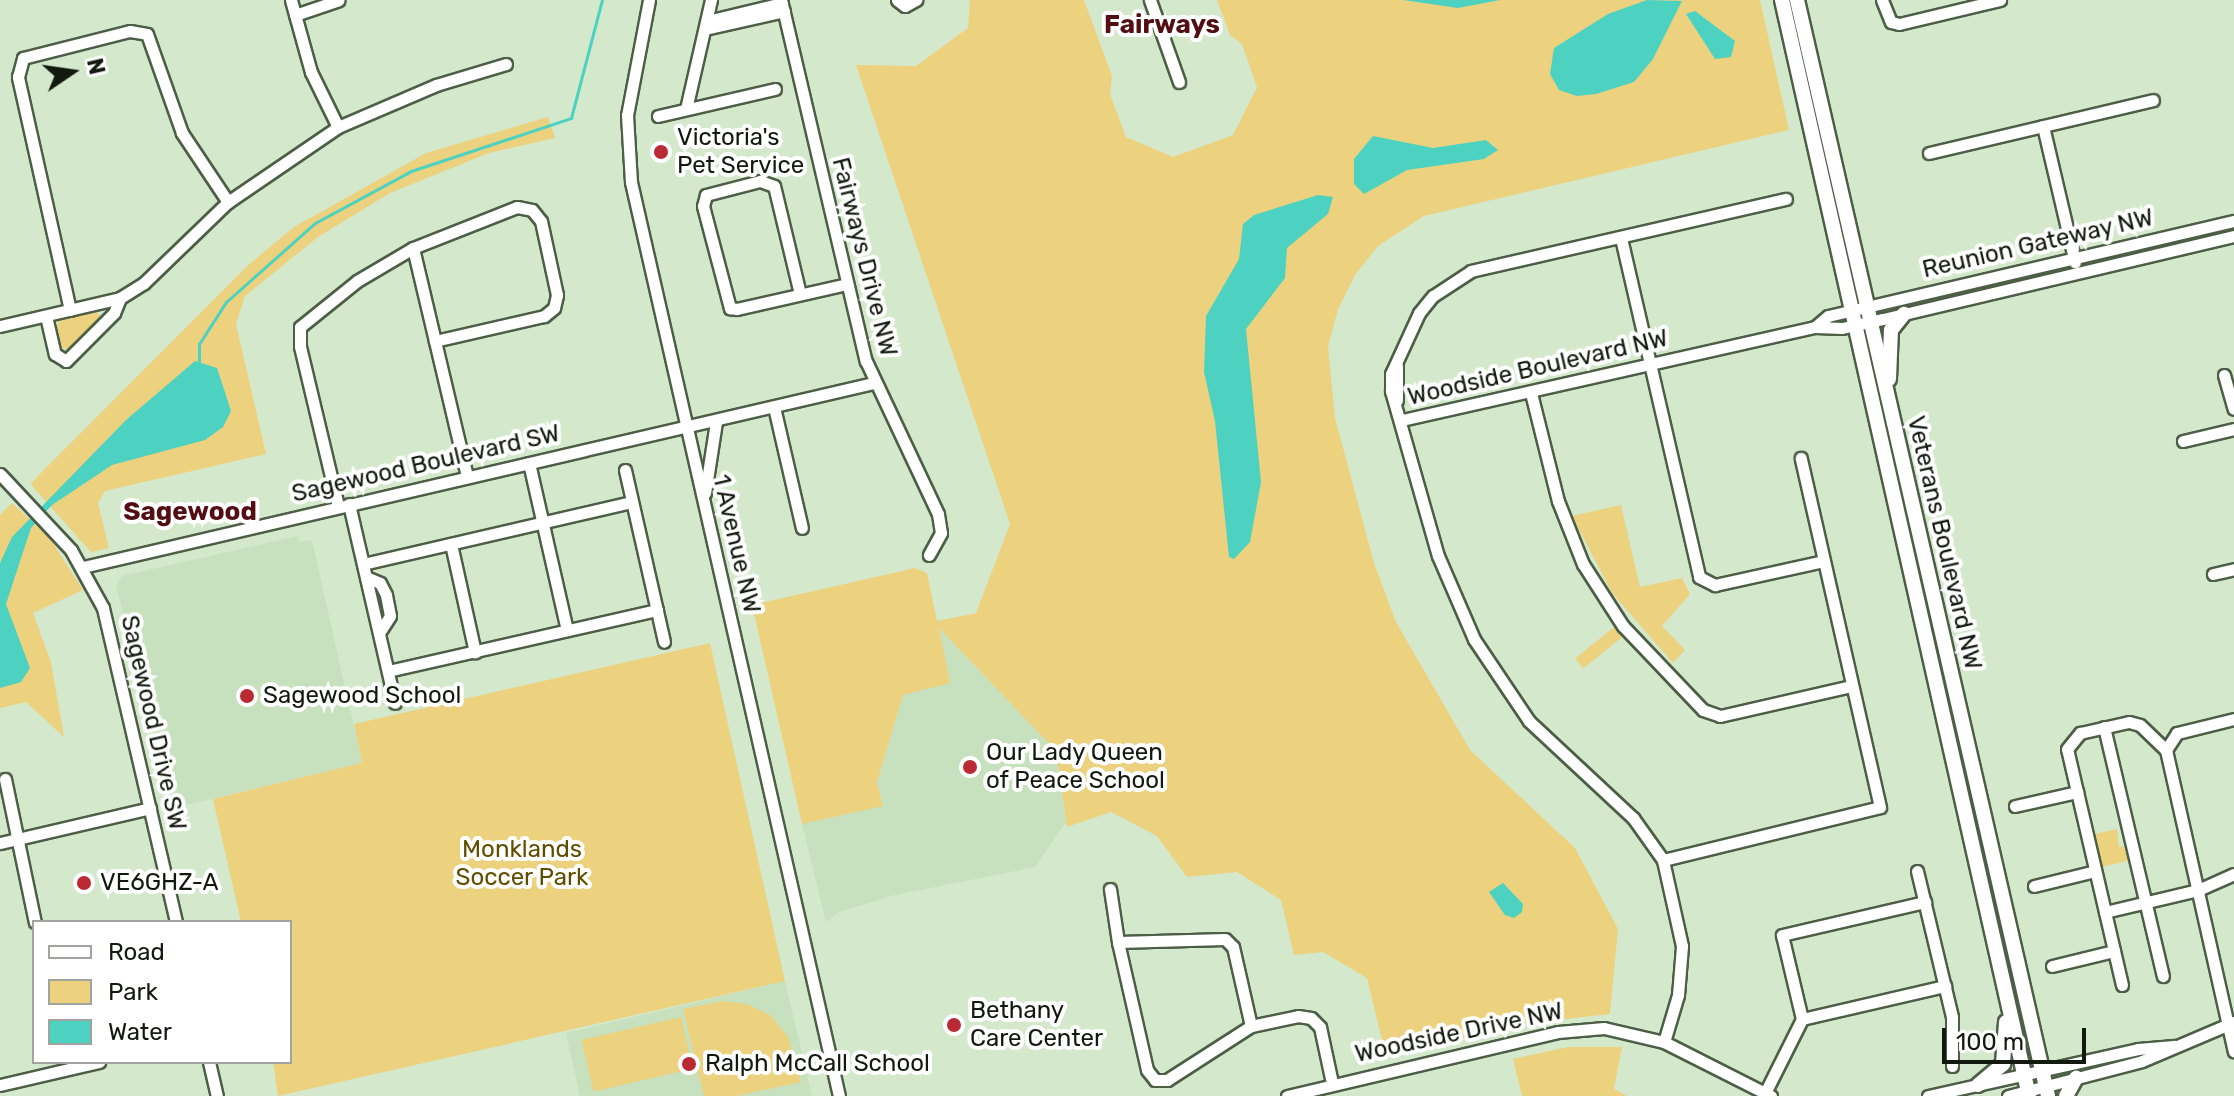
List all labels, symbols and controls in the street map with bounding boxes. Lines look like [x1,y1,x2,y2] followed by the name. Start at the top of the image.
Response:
[1104,9,1220,41] district label: Fairways
[32,32,112,112] north arrow
[81,56,111,77] text: N
[677,124,804,180] place label: Victoria's Pet Service
[652,143,670,161] marker: Victoria's Pet Service
[825,155,903,359] street label: Fairways Drive NW
[1919,203,2157,285] street label: Reunion Gateway NW
[1405,324,1671,412] street label: Woodside Boulevard NW
[1901,413,1987,673] street label: Veterans Boulevard NW
[289,419,563,509] street label: Sagewood Boulevard SW
[706,472,766,616] street label: 1 Avenue NW
[123,496,257,528] district label: Sagewood
[114,613,192,833] street label: Sagewood Drive SW
[263,682,461,710] place label: Sagewood School
[238,687,256,705] marker: Sagewood School
[986,739,1165,795] place label: Our Lady Queen of Peace School
[961,758,979,776] marker: Our Lady Queen of Peace School
[455,836,589,892] park label: Monklands Soccer Park
[100,869,219,897] place label: VE6GHZ-A
[75,874,93,892] marker: VE6GHZ-A
[32,920,292,1064] legend
[108,938,165,966] text: Road
[108,978,158,1006] text: Park
[970,997,1103,1053] place label: Bethany Care Center
[1352,997,1566,1069] street label: Woodside Drive NW
[1946,1012,2090,1062] scale bar
[945,1016,963,1034] marker: Bethany Care Center
[108,1018,172,1046] text: Water
[1956,1028,2024,1056] text: 100 m
[705,1050,930,1078] place label: Ralph McCall School
[680,1055,698,1073] marker: Ralph McCall School

